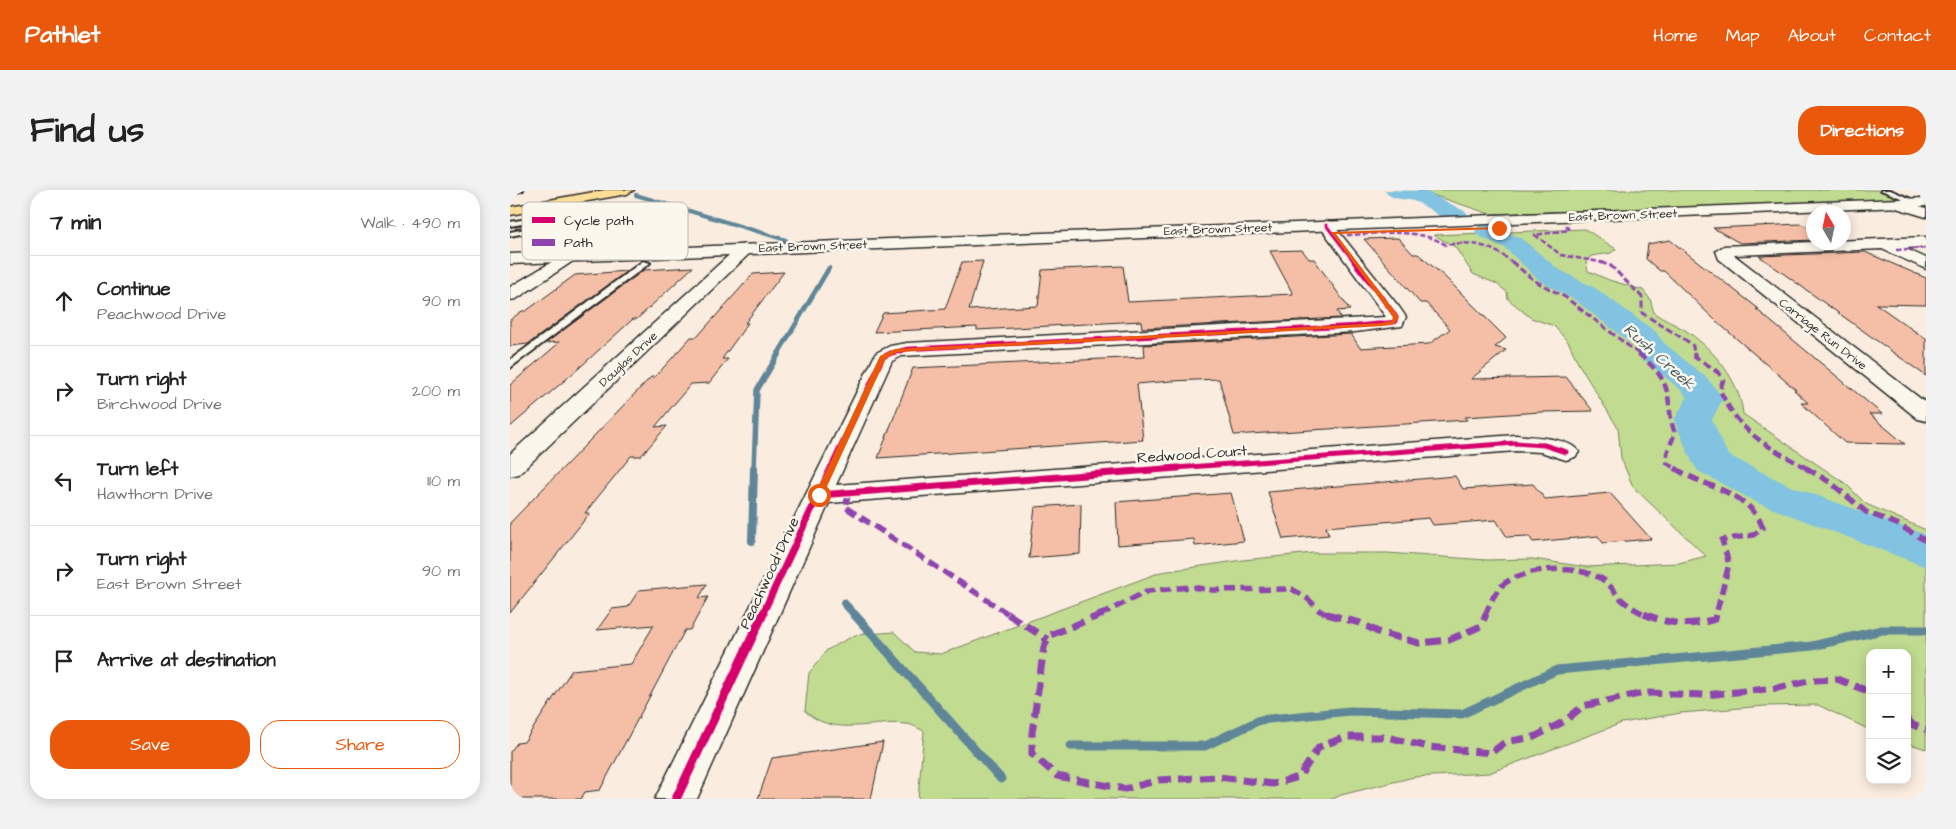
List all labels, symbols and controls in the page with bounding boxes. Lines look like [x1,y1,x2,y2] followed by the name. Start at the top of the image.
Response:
[25,18,101,52] text: Pathlet
[1653,23,1698,48] text: Home
[1726,23,1760,48] text: Map
[1788,23,1836,48] text: About
[1864,23,1931,48] text: Contact
[30,106,144,155] text: Find us
[1798,106,1926,155] button: Directions
[522,202,688,260] legend
[1569,205,1678,226] street label: East Brown Street
[1806,205,1851,250] north arrow
[50,208,101,237] text: 7 min
[564,211,633,231] text: Cycle path
[360,212,460,234] text: Walk · 490 m
[1488,217,1511,240] route end
[1164,219,1273,240] street label: East Brown Street
[564,233,593,253] text: Path
[759,236,868,257] street label: East Brown Street
[97,276,171,303] text: Continue
[50,287,78,315] icon: ahead
[422,290,460,312] text: 90 m
[1774,295,1871,375] street label: Carriage Run Drive
[97,303,226,325] text: Peachwood Drive
[1619,319,1701,396] water label: Rush Creek
[595,327,662,392] street label: Douglas Drive
[97,366,186,393] text: Turn right
[50,377,78,405] icon: right
[412,380,460,402] text: 200 m
[97,393,222,415] text: Birchwood Drive
[1136,440,1248,469] street label: Redwood Court
[97,456,178,483] text: Turn left
[50,467,78,495] icon: left
[427,470,460,492] text: 110 m
[97,483,213,505] text: Hawthorn Drive
[808,484,831,507] route start
[734,514,805,633] street label: Peachwood Drive
[97,546,186,573] text: Turn right
[50,557,78,585] icon: right
[422,560,460,582] text: 90 m
[97,573,241,595] text: East Brown Street
[50,647,78,675] icon: arrive
[97,647,276,674] text: Arrive at destination
[1866,649,1911,784] map controls
[1866,649,1911,694] button: +
[1866,694,1911,739] button: −
[50,720,250,769] button: Save
[260,720,460,769] button: Share
[1866,739,1911,784] button: layers

